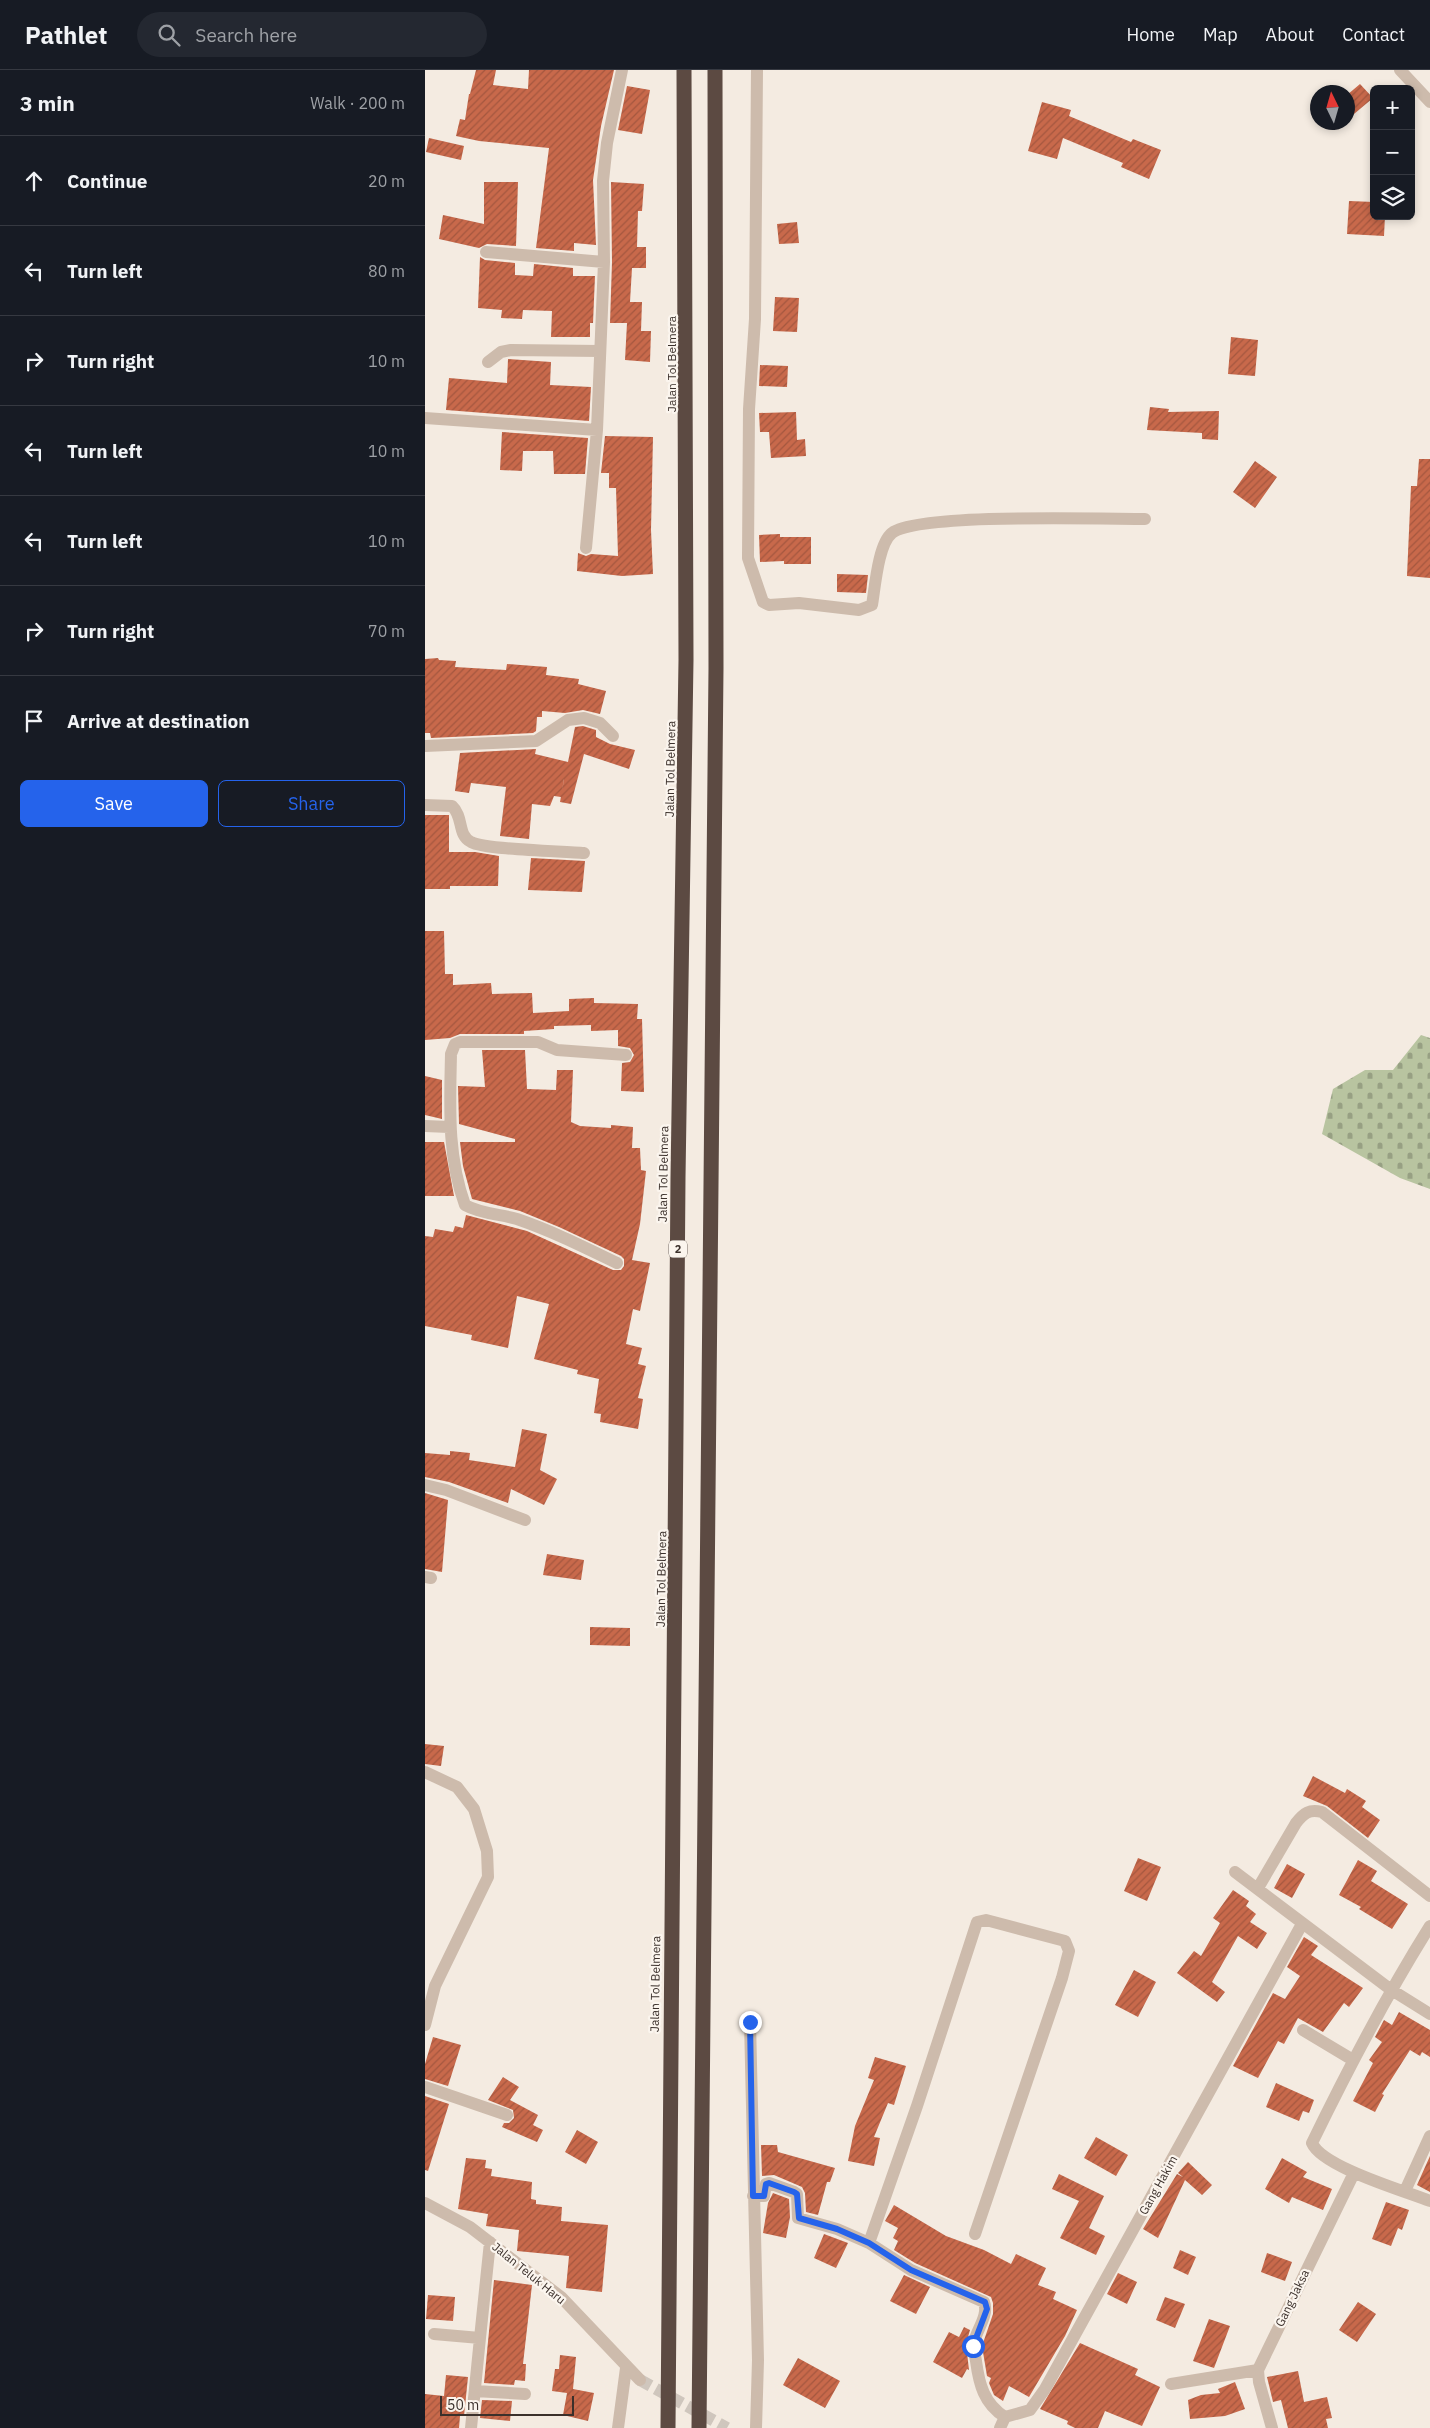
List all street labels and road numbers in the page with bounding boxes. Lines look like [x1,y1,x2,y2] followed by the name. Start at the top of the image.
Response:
[664,315,679,412] street label: Jalan Tol Belmera
[662,720,678,817] street label: Jalan Tol Belmera
[655,1125,671,1222] street label: Jalan Tol Belmera
[669,1240,687,1258] road number: 2
[653,1530,669,1627] street label: Jalan Tol Belmera
[647,1935,663,2032] street label: Jalan Tol Belmera
[1136,2153,1180,2217] street label: Gang Hakim
[489,2239,569,2307] street label: Jalan Teluk Haru
[1272,2266,1313,2329] street label: Gang Jaksa

